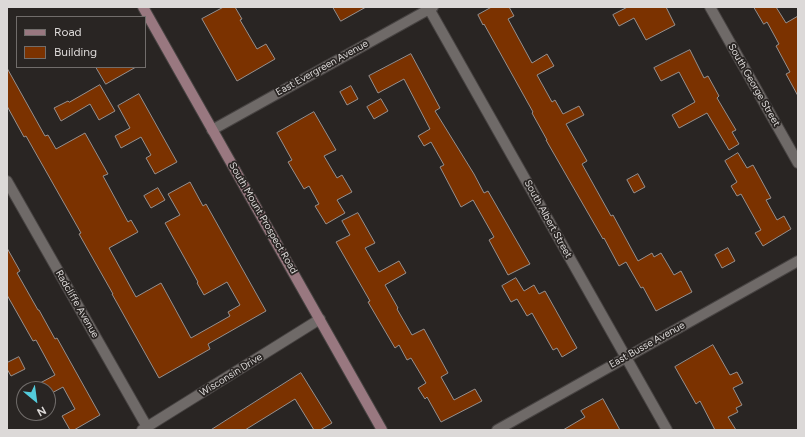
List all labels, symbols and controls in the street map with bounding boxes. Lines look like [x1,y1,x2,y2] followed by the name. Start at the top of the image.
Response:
[16,16,146,68] legend
[54,25,82,39] text: Road
[274,38,370,98] street label: East Evergreen Avenue
[725,42,783,128] street label: South George Street
[54,45,97,59] text: Building
[226,160,300,276] street label: South Mount Prospect Road
[522,178,574,260] street label: South Albert Street
[53,268,101,340] street label: Radcliffe Avenue
[607,319,687,371] street label: East Busse Avenue
[197,351,265,399] street label: Wisconsin Drive
[16,381,56,421] north arrow
[35,403,48,419] text: N

